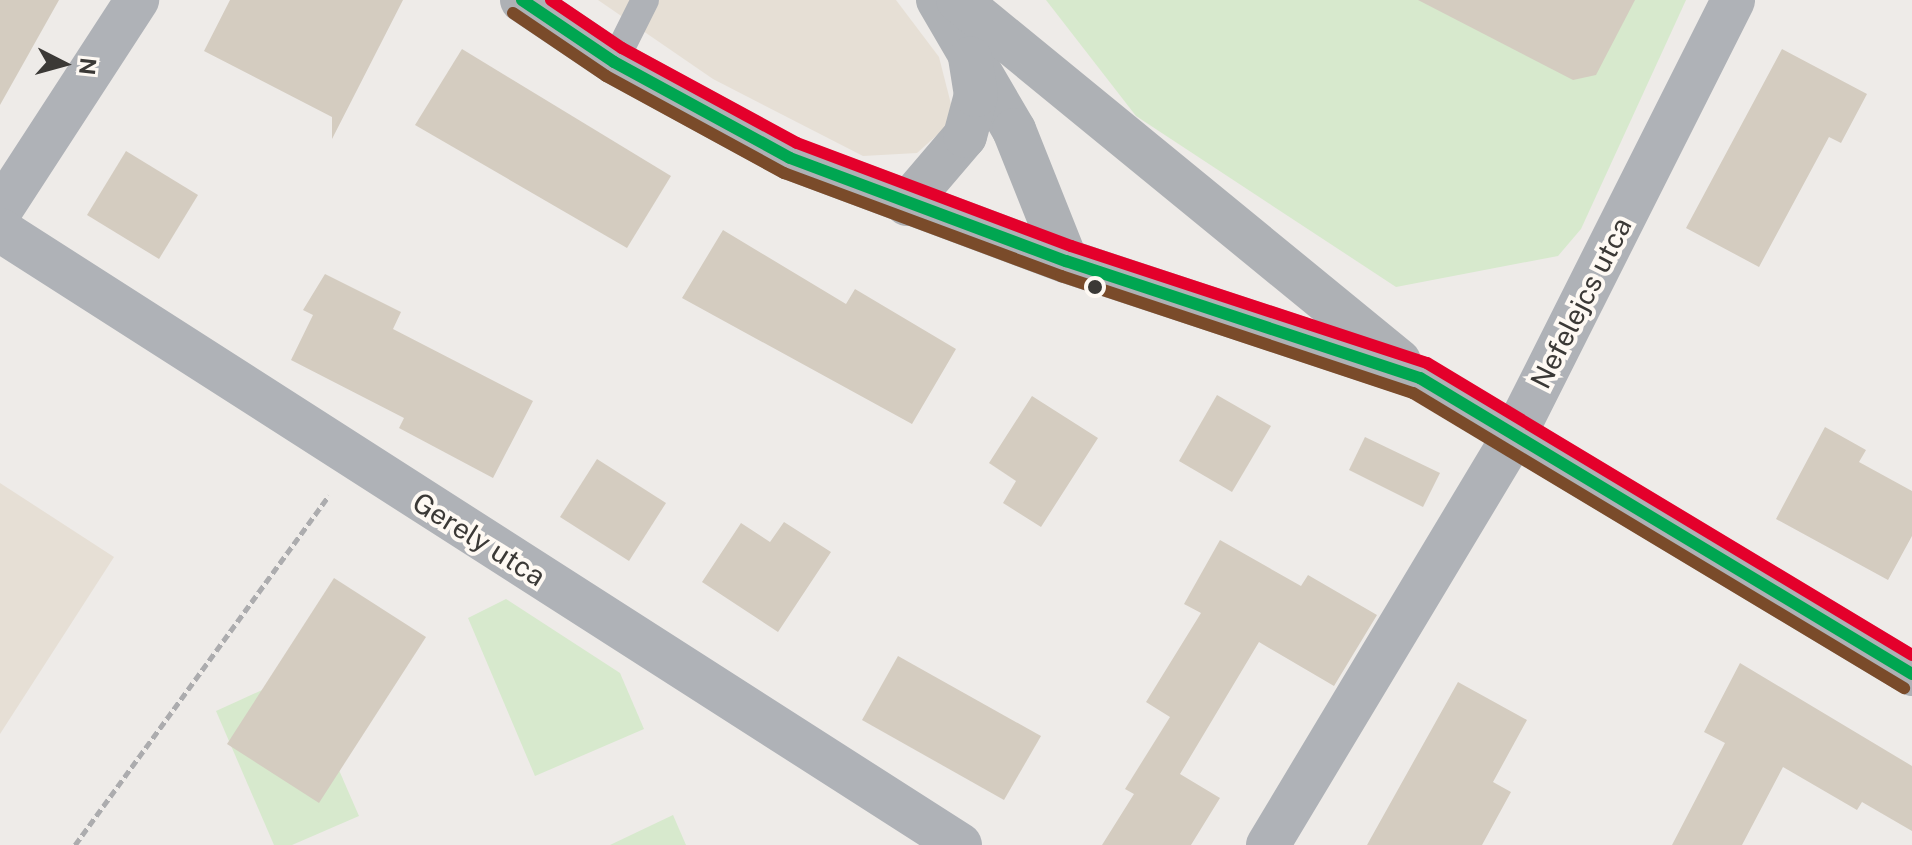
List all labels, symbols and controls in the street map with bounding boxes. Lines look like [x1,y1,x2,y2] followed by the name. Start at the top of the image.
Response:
[24,24,104,104] north arrow
[74,57,102,76] text: N
[1523,212,1639,394] street label: Nefelejcs utca
[1087,279,1103,295] unlabelled marker
[407,485,551,593] street label: Gerely utca

